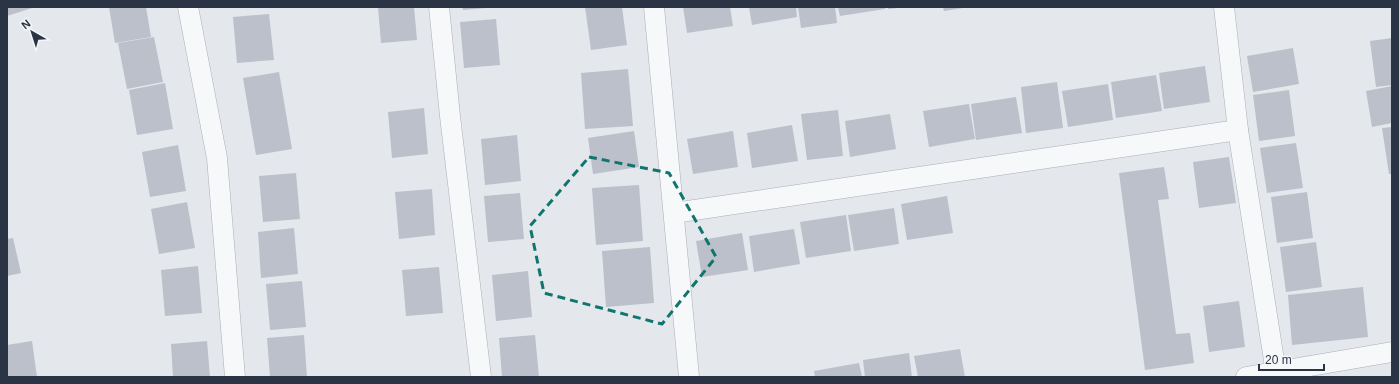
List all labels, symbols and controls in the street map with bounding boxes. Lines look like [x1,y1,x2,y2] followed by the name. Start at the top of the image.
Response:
[12,12,52,52] north arrow
[19,17,33,31] text: N
[1259,346,1324,372] scale bar
[1265,353,1292,367] text: 20 m

